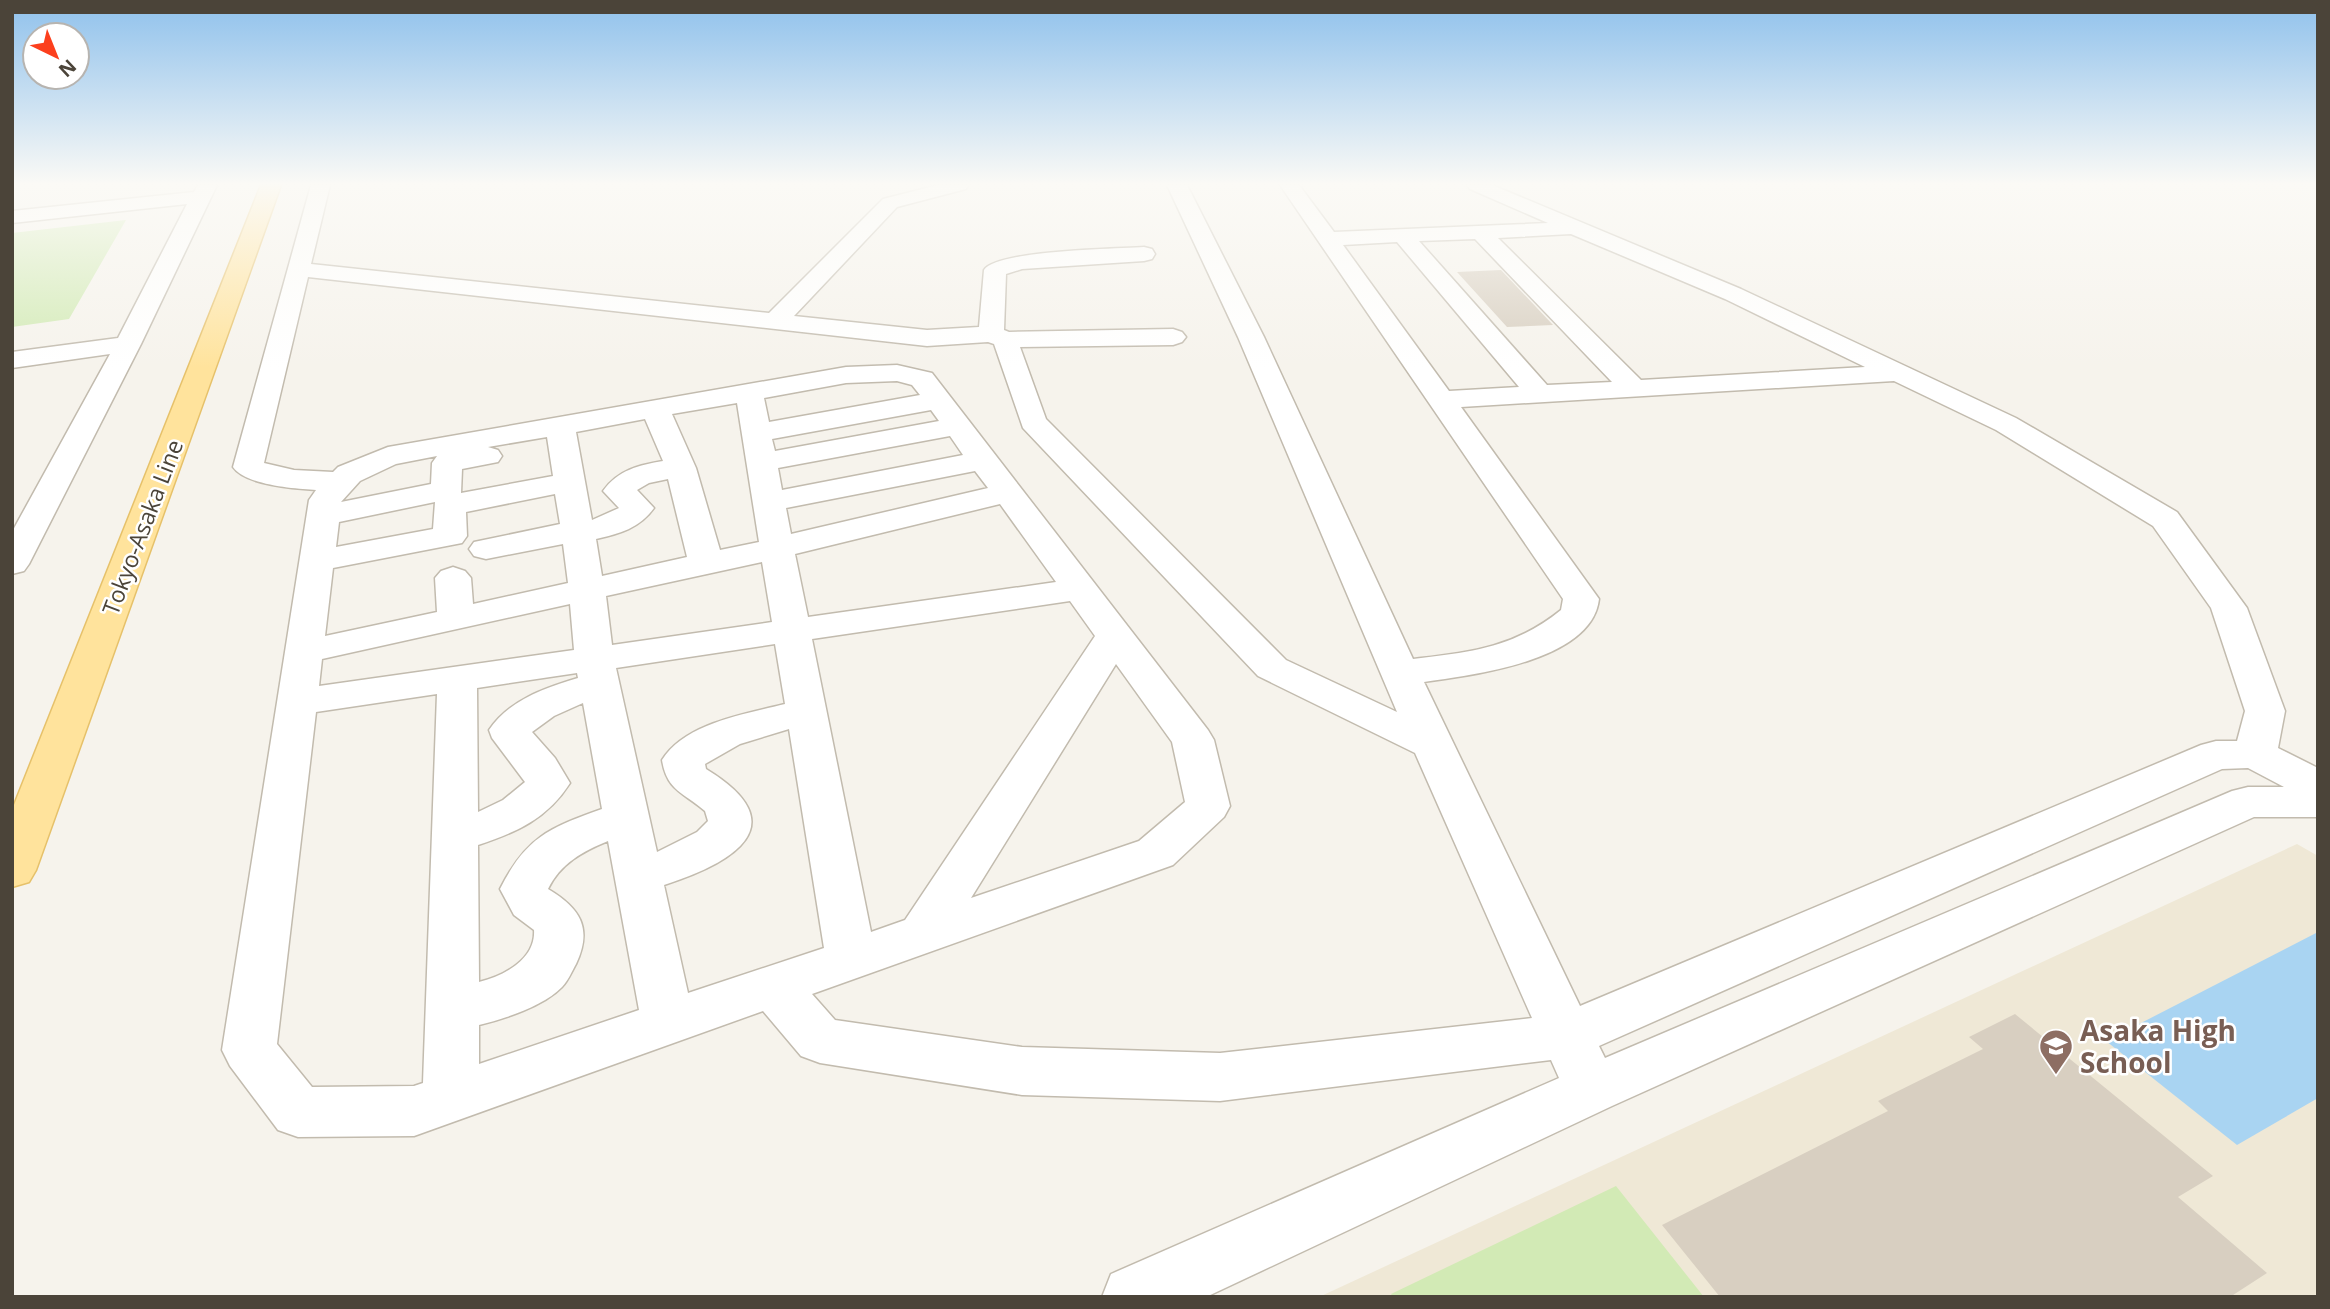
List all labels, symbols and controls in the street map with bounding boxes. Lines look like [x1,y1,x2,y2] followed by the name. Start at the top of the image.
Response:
[21,21,91,91] north arrow
[53,54,82,83] text: N
[94,435,190,619] street label: Tokyo-Asaka Line
[2080,1011,2236,1081] place label: Asaka High School
[2037,1027,2075,1076] school or university icon: Asaka High School

